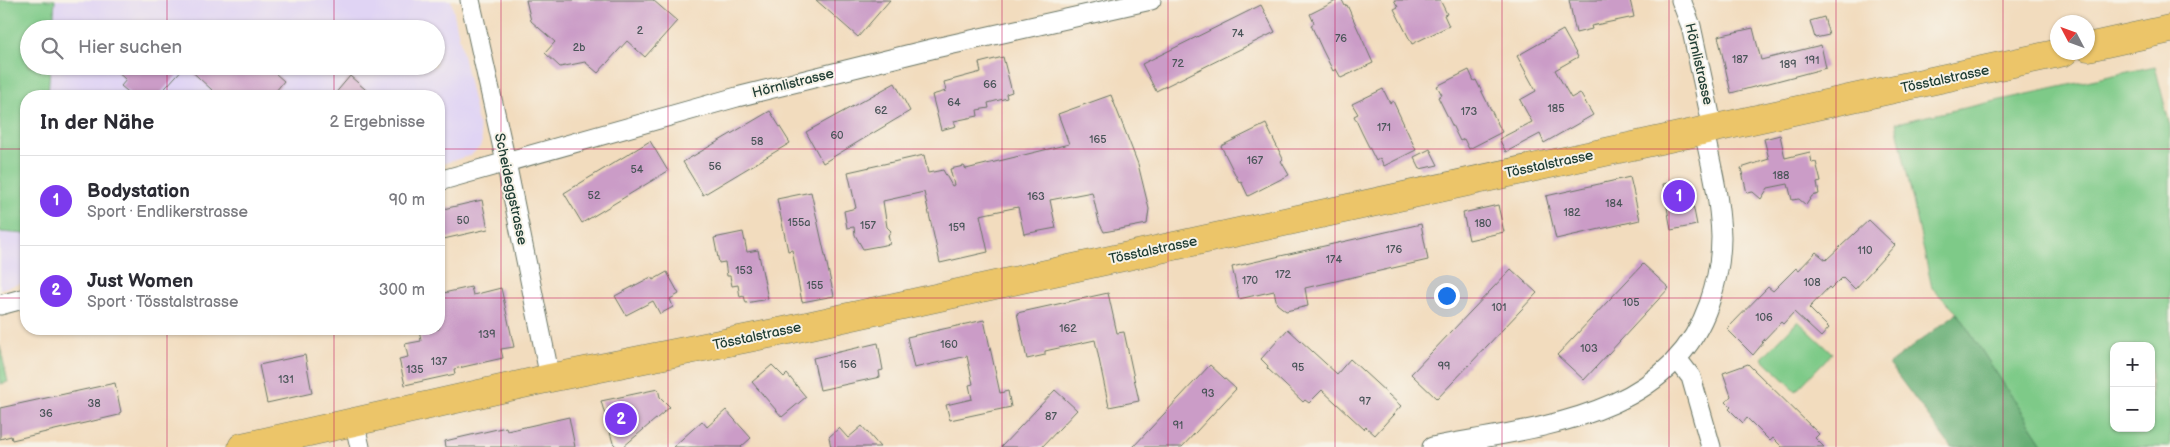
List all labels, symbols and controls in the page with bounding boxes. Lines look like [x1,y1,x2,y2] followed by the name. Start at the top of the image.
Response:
[2050,15,2095,60] north arrow
[20,20,445,75] search box
[1681,21,1717,107] street label: Hörnlistrasse
[637,24,644,37] house number: 2
[1232,27,1244,40] house number: 74
[1335,32,1347,45] house number: 76
[38,34,66,62] icon: search
[78,36,182,59] text: Hier suchen
[573,41,585,54] house number: 2b
[1732,53,1749,66] house number: 187
[1805,54,1819,67] house number: 191
[1172,57,1184,70] house number: 72
[1779,58,1797,71] house number: 189
[1899,61,1991,97] street label: Tösstalstrasse
[750,65,836,101] street label: Hörnlistrasse
[983,78,997,91] house number: 66
[947,96,961,109] house number: 64
[1548,102,1564,115] house number: 185
[874,104,888,117] house number: 62
[1461,105,1477,118] house number: 173
[40,110,154,135] text: In der Nähe
[329,113,425,132] text: 2 Ergebnisse
[1377,121,1391,134] house number: 171
[830,129,844,142] house number: 60
[491,132,531,246] street label: Scheideggstrasse
[1089,133,1107,146] house number: 165
[751,135,763,148] house number: 58
[1503,146,1595,182] street label: Tösstalstrasse
[1247,154,1264,167] house number: 167
[708,160,722,173] house number: 56
[630,163,644,176] house number: 54
[1772,169,1790,182] house number: 188
[1663,177,1695,215] pin: 1
[87,180,190,203] text: Bodystation
[588,189,601,202] house number: 52
[1027,190,1045,203] house number: 163
[53,191,59,210] text: 1
[389,191,425,210] text: 90 m
[1605,197,1623,210] house number: 184
[87,203,248,222] text: Sport · Endlikerstrasse
[1563,206,1581,219] house number: 182
[457,214,470,227] house number: 50
[787,216,811,229] house number: 155a
[1474,217,1492,230] house number: 180
[860,219,877,232] house number: 157
[949,221,965,234] house number: 159
[1107,232,1199,268] street label: Tösstalstrasse
[1386,243,1402,256] house number: 176
[1858,244,1873,257] house number: 110
[1326,253,1342,266] house number: 174
[735,264,753,277] house number: 153
[1275,268,1292,281] house number: 172
[87,270,193,293] text: Just Women
[1242,274,1259,287] house number: 170
[1803,276,1821,289] house number: 108
[807,279,823,292] house number: 155
[51,281,61,300] text: 2
[379,281,425,300] text: 300 m
[1434,283,1460,309] your location
[87,293,238,312] text: Sport · Tösstalstrasse
[1622,296,1640,309] house number: 105
[1492,301,1506,314] house number: 101
[1755,311,1773,324] house number: 106
[711,318,803,354] street label: Tösstalstrasse
[1059,322,1077,335] house number: 162
[478,328,496,341] house number: 139
[940,338,958,351] house number: 160
[1580,342,1598,355] house number: 103
[2110,342,2155,432] map controls
[2110,342,2155,387] button: +
[431,355,448,368] house number: 137
[839,358,857,371] house number: 156
[1438,360,1450,373] house number: 99
[1292,361,1304,374] house number: 95
[406,363,424,376] house number: 135
[278,373,294,386] house number: 131
[1201,387,1215,400] house number: 93
[2110,387,2155,432] button: −
[1359,395,1371,408] house number: 97
[87,397,101,410] house number: 38
[605,400,637,438] pin: 2
[39,407,53,420] house number: 36
[1045,410,1057,423] house number: 87
[1173,419,1183,432] house number: 91

